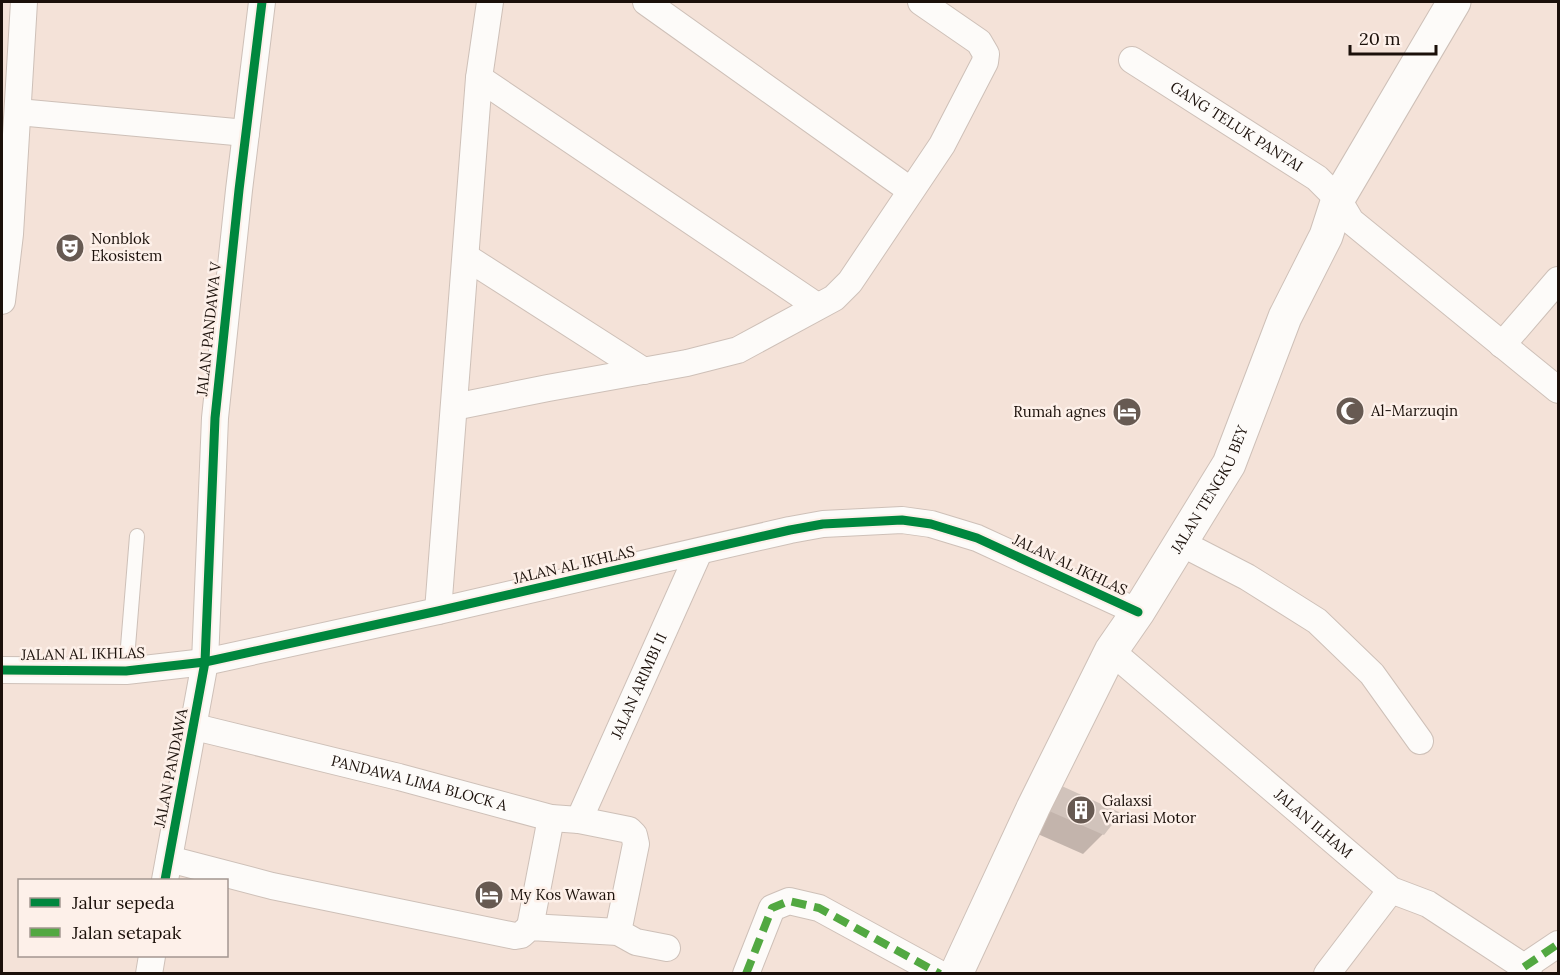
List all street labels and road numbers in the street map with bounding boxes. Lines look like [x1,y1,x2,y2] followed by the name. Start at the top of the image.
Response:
[1167,77,1307,176] street label: GANG TELUK PANTAI
[192,260,225,398] street label: JALAN PANDAWA V
[1166,422,1252,558] street label: JALAN TENGKU BEY
[1009,529,1130,599] street label: JALAN AL IKHLAS
[510,541,636,588] street label: JALAN AL IKHLAS
[606,630,671,743] street label: JALAN ARIMBI II
[20,643,145,664] street label: JALAN AL IKHLAS
[149,706,191,830] street label: JALAN PANDAWA
[329,751,510,815] street label: PANDAWA LIMA BLOCK A
[1270,784,1357,862] street label: JALAN ILHAM

